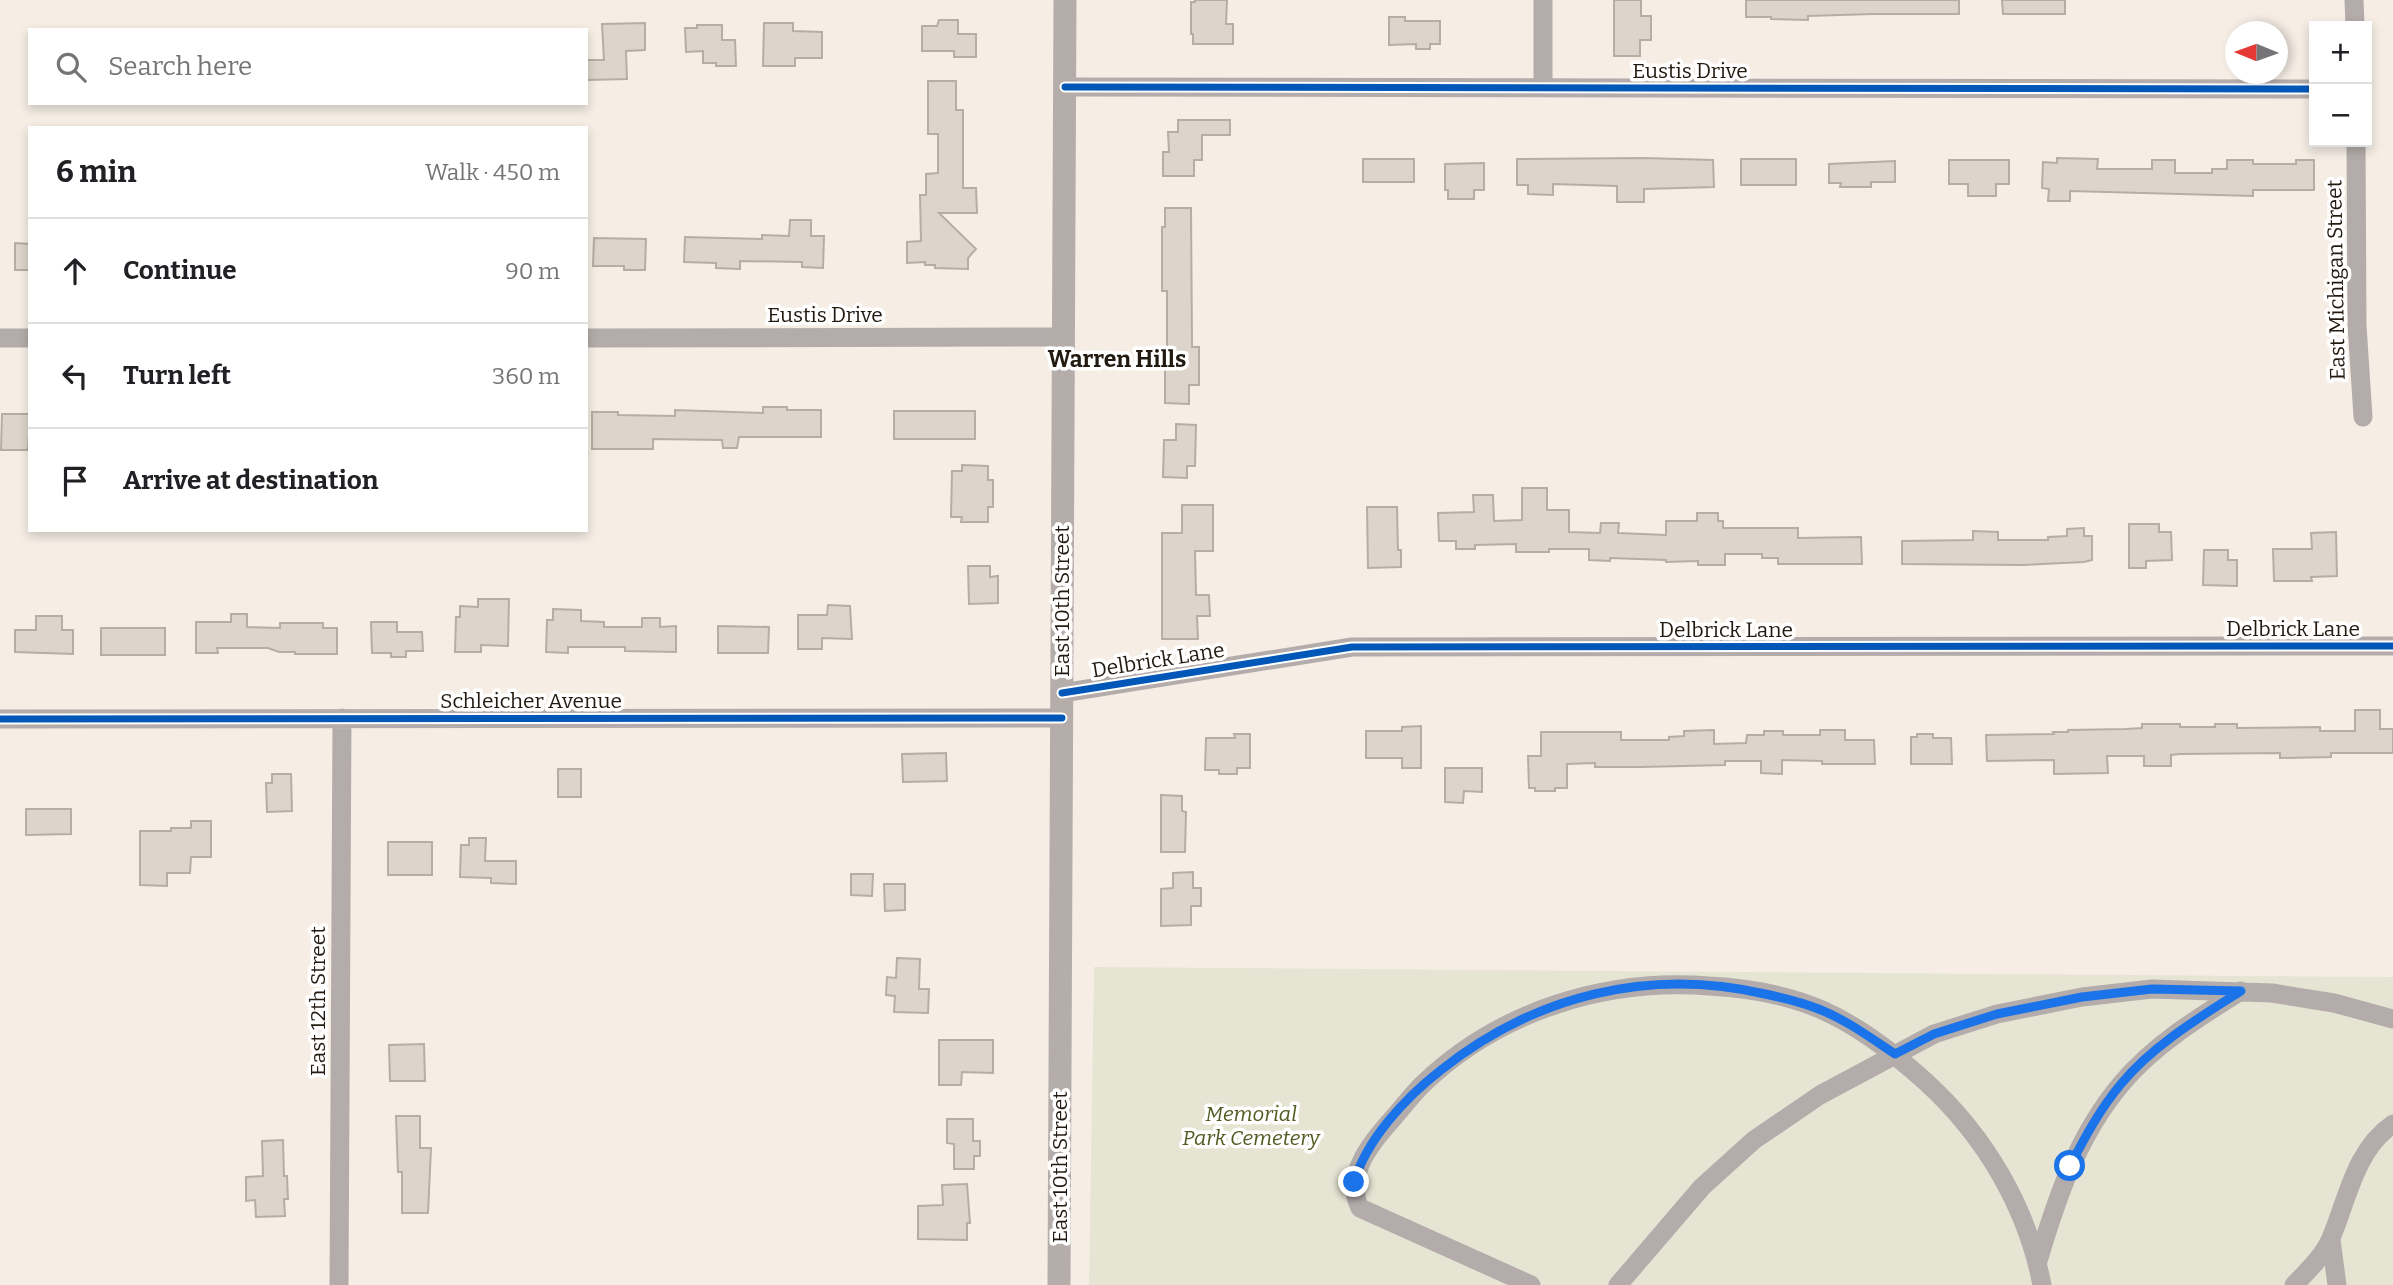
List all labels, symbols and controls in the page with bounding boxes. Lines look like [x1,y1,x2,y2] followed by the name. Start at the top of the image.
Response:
[2225,21,2288,84] north arrow
[2309,21,2372,147] map controls
[2309,21,2372,84] button: +
[28,28,588,105] search box
[52,48,90,86] icon: search
[108,51,252,82] text: Search here
[1632,58,1748,84] street label: Eustis Drive
[2309,84,2372,147] button: −
[56,154,137,190] text: 6 min
[425,158,560,186] text: Walk · 450 m
[2321,179,2351,380] street label: East Michigan Street
[56,252,94,290] icon: ahead
[123,255,237,286] text: Continue
[505,257,560,285] text: 90 m
[767,302,883,328] street label: Eustis Drive
[1048,345,1186,373] district label: Warren Hills
[56,357,94,395] icon: left
[123,360,231,391] text: Turn left
[492,362,560,390] text: 360 m
[56,462,94,500] icon: arrive
[123,465,378,496] text: Arrive at destination
[1049,525,1075,677] street label: East 10th Street
[2226,616,2360,642] street label: Delbrick Lane
[1659,617,1793,643] street label: Delbrick Lane
[1090,637,1226,683] street label: Delbrick Lane
[440,688,622,714] street label: Schleicher Avenue
[305,926,331,1076] street label: East 12th Street
[1047,1091,1073,1243] street label: East 10th Street
[1182,1101,1321,1151] park label: Memorial Park Cemetery
[2054,1150,2085,1181] route start
[1338,1166,1369,1197] route end

